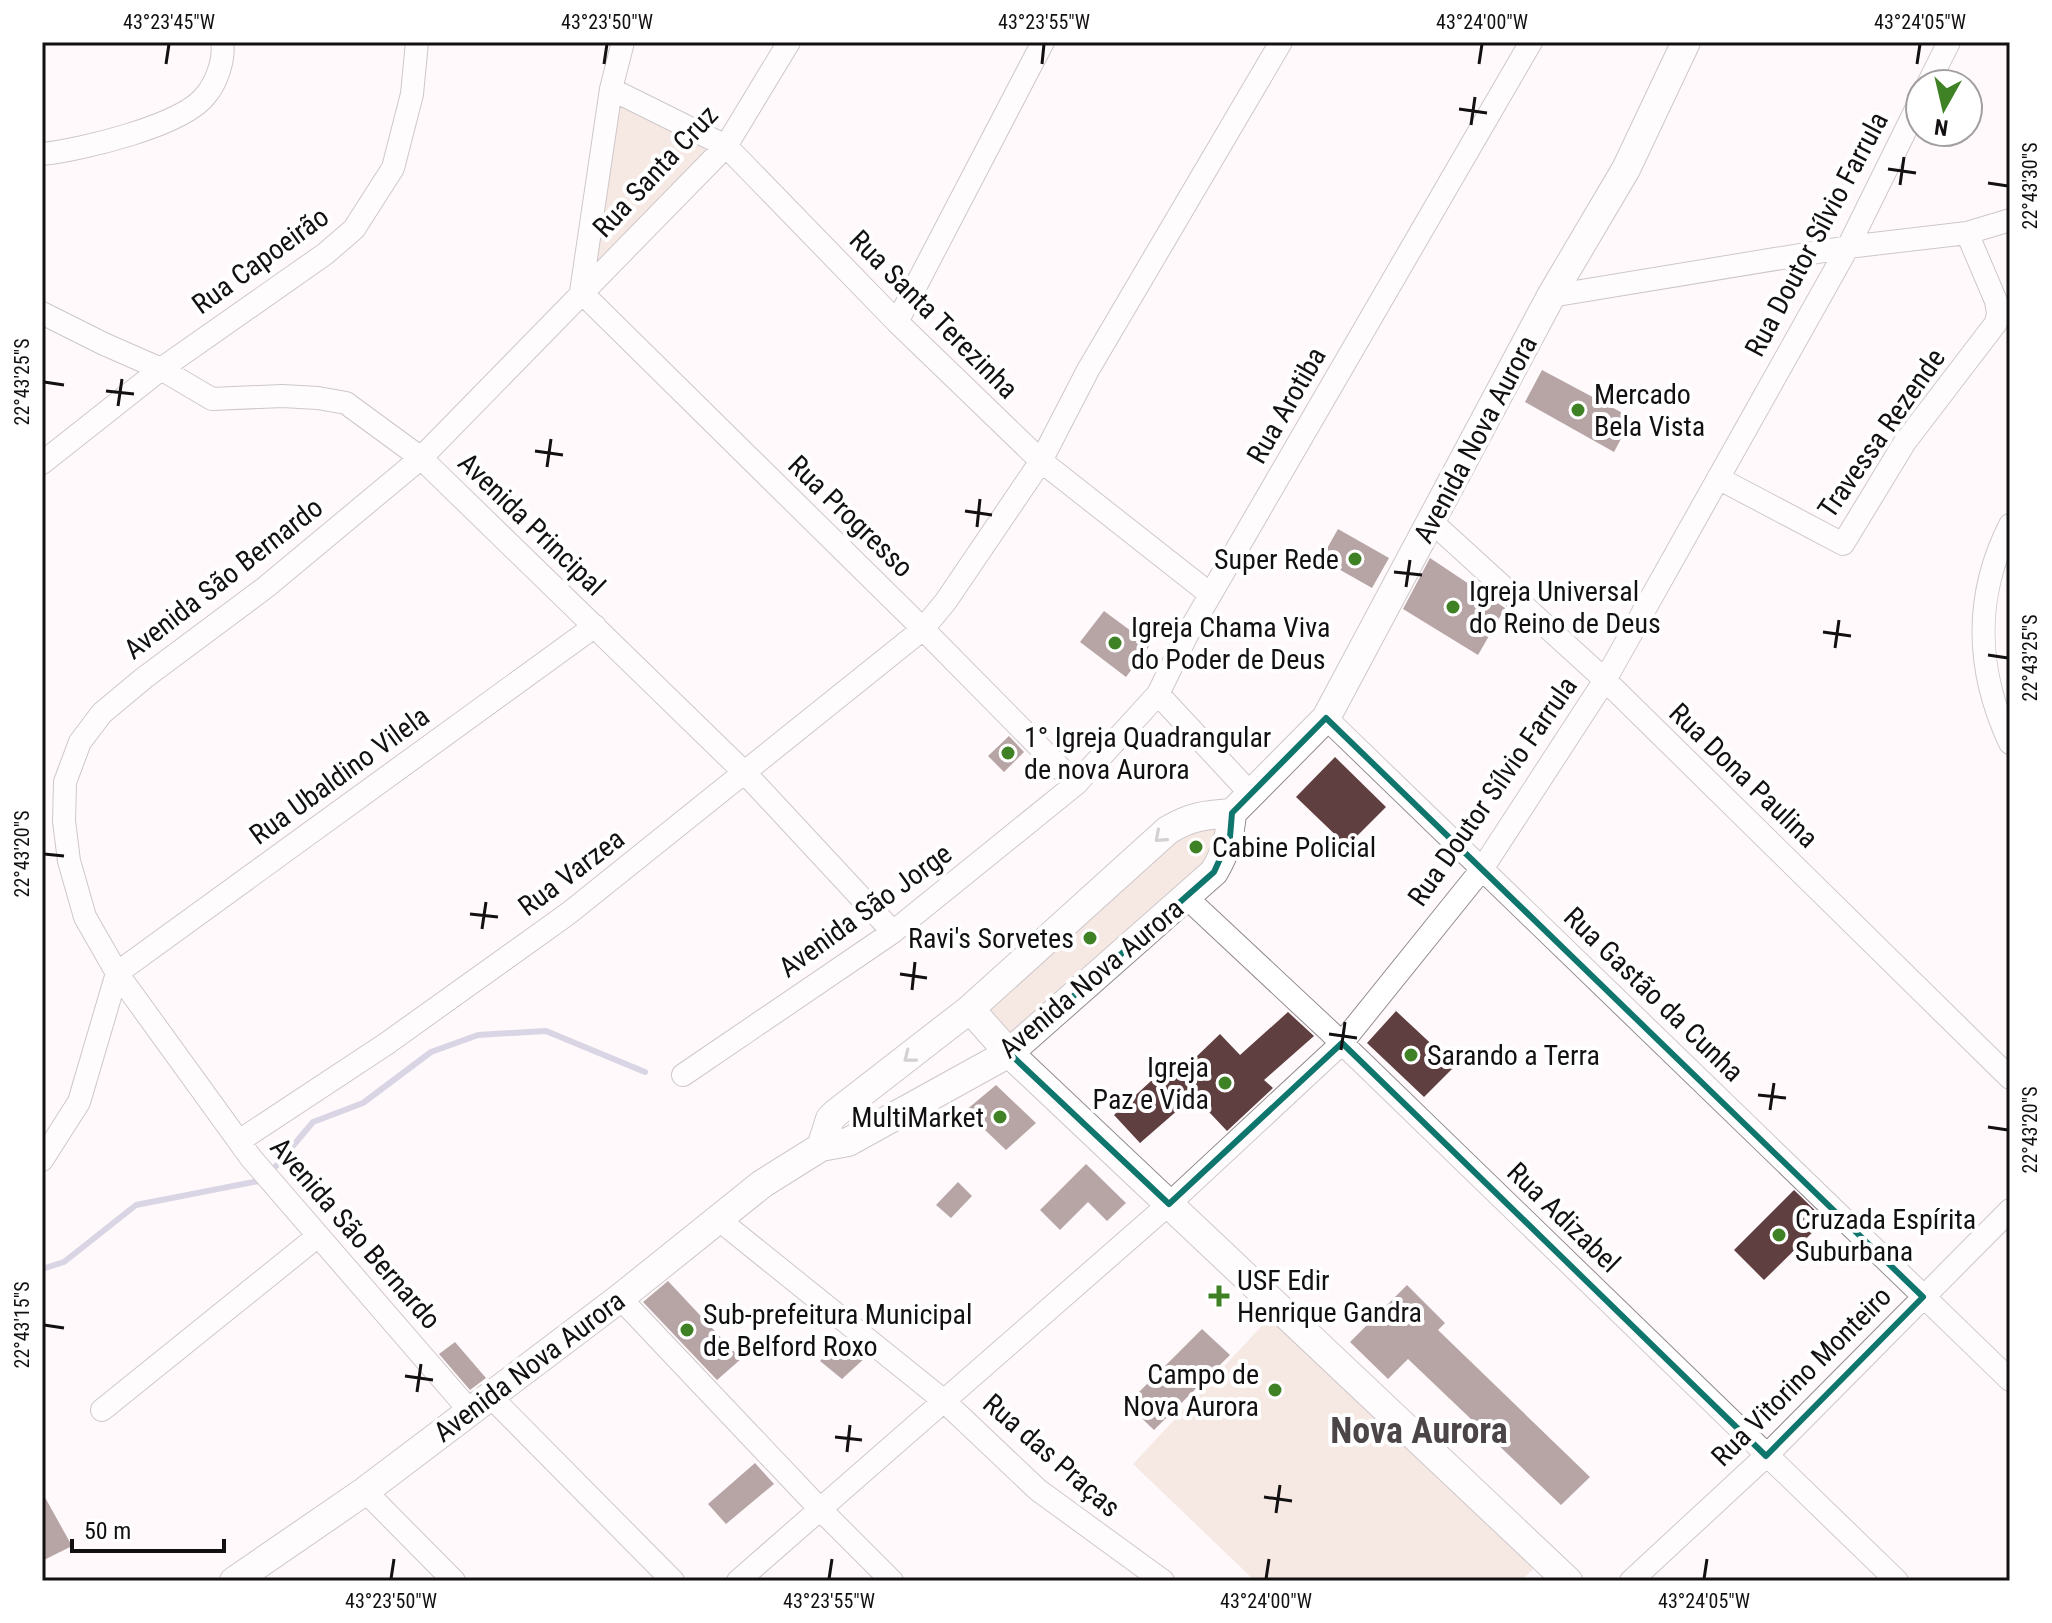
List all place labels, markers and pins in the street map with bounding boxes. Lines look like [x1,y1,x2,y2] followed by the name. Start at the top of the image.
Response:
[1594,378,1705,443] place label: Mercado Bela Vista
[1569,401,1587,419] marker: Mercado Bela Vista
[1214,543,1339,576] place label: Super Rede
[1346,550,1364,568] marker: Super Rede
[1469,575,1661,640] place label: Igreja Universal do Reino de Deus
[1444,598,1462,616] marker: Igreja Universal do Reino de Deus
[1131,611,1330,676] place label: Igreja Chama Viva do Poder de Deus
[1106,634,1124,652] marker: Igreja Chama Viva do Poder de Deus
[1024,721,1271,786] place label: 1° Igreja Quadrangular de nova Aurora
[999,744,1017,762] marker: 1° Igreja Quadrangular de nova Aurora
[1212,831,1376,864] place label: Cabine Policial
[1187,838,1205,856] marker: Cabine Policial
[908,922,1074,955] place label: Ravi's Sorvetes
[1081,929,1099,947] marker: Ravi's Sorvetes
[1427,1039,1600,1072] place label: Sarando a Terra
[1402,1046,1420,1064] marker: Sarando a Terra
[1093,1051,1209,1116] place label: Igreja Paz e Vida
[1216,1074,1234,1092] marker: Igreja Paz e Vida
[851,1101,984,1134] place label: MultiMarket
[991,1108,1009,1126] marker: MultiMarket
[1795,1203,1976,1268] place label: Cruzada Espírita Suburbana
[1770,1226,1788,1244] marker: Cruzada Espírita Suburbana
[1237,1264,1422,1329] place label: USF Edir Henrique Gandra
[1208,1285,1230,1307] marker: USF Edir Henrique Gandra
[703,1298,972,1363] place label: Sub-prefeitura Municipal de Belford Roxo
[678,1321,696,1339] marker: Sub-prefeitura Municipal de Belford Roxo
[1123,1358,1259,1423] place label: Campo de Nova Aurora
[1266,1381,1284,1399] marker: Campo de Nova Aurora

